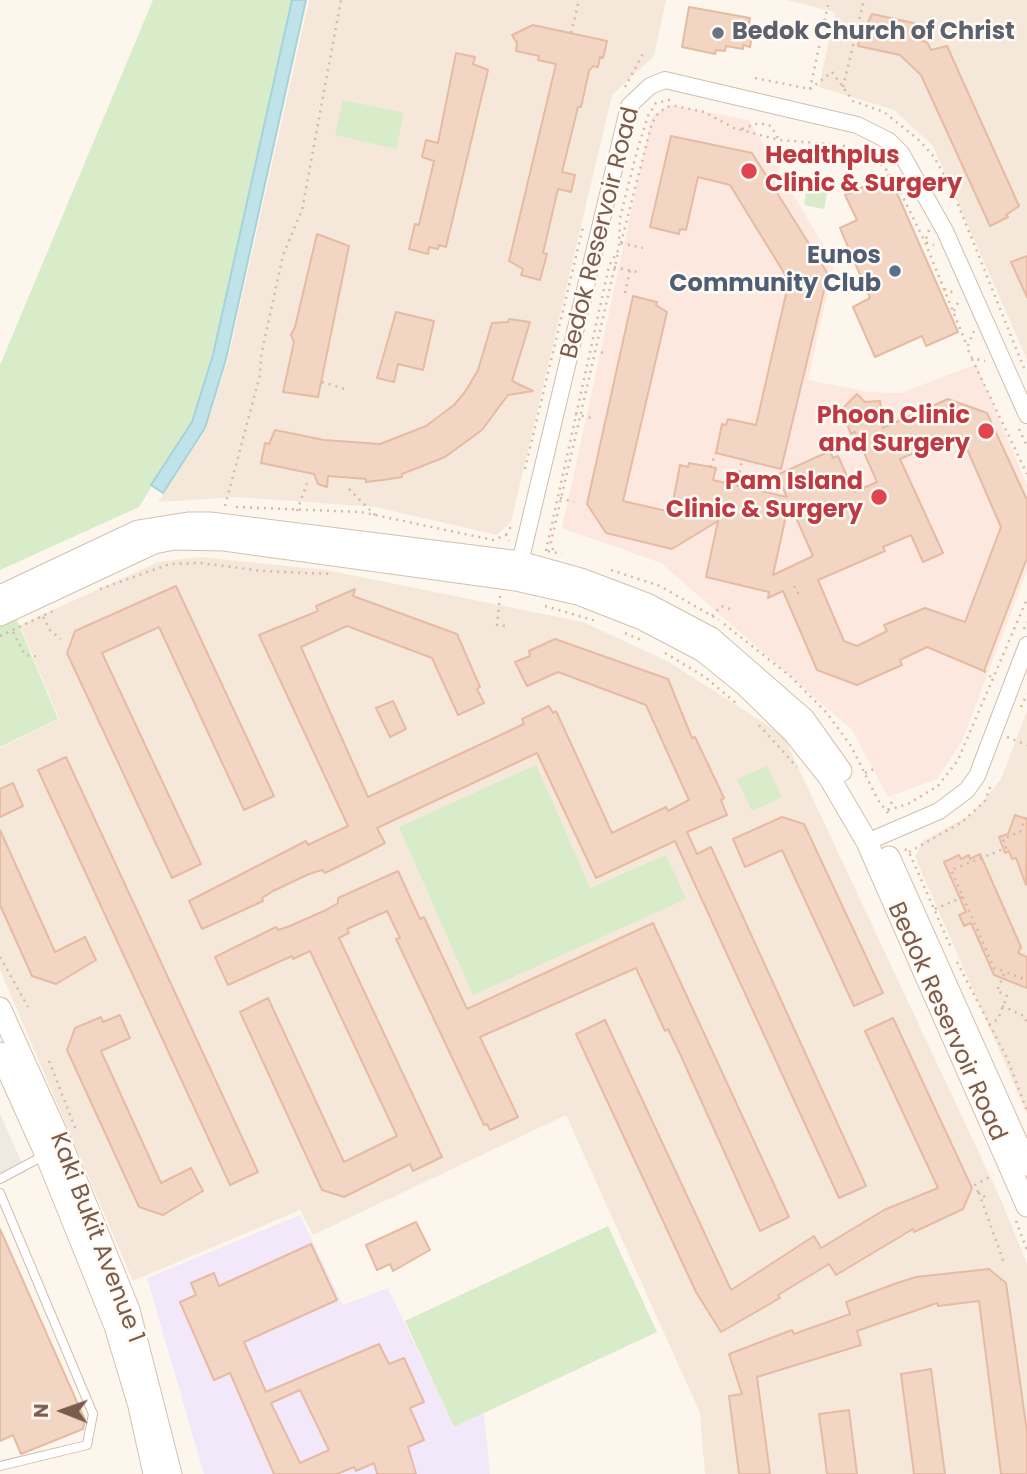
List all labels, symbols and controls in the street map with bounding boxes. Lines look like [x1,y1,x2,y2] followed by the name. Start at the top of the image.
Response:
[732,19,1015,47] place label: Bedok Church of Christ
[710,25,726,41] marker: Bedok Church of Christ
[556,104,646,362] street label: Bedok Reservoir Road
[765,143,962,199] place label: Healthplus Clinic & Surgery
[739,161,759,181] marker: Healthplus Clinic & Surgery
[669,243,881,299] place label: Eunos Community Club
[887,263,903,279] marker: Eunos Community Club
[817,403,970,459] place label: Phoon Clinic and Surgery
[976,421,996,441] marker: Phoon Clinic and Surgery
[666,469,863,525] place label: Pam Island Clinic & Surgery
[869,487,889,507] marker: Pam Island Clinic & Surgery
[880,898,1012,1146] street label: Bedok Reservoir Road
[43,1129,149,1347] street label: Kaki Bukit Avenue 1
[28,1376,98,1446] north arrow
[28,1403,55,1418] text: N

